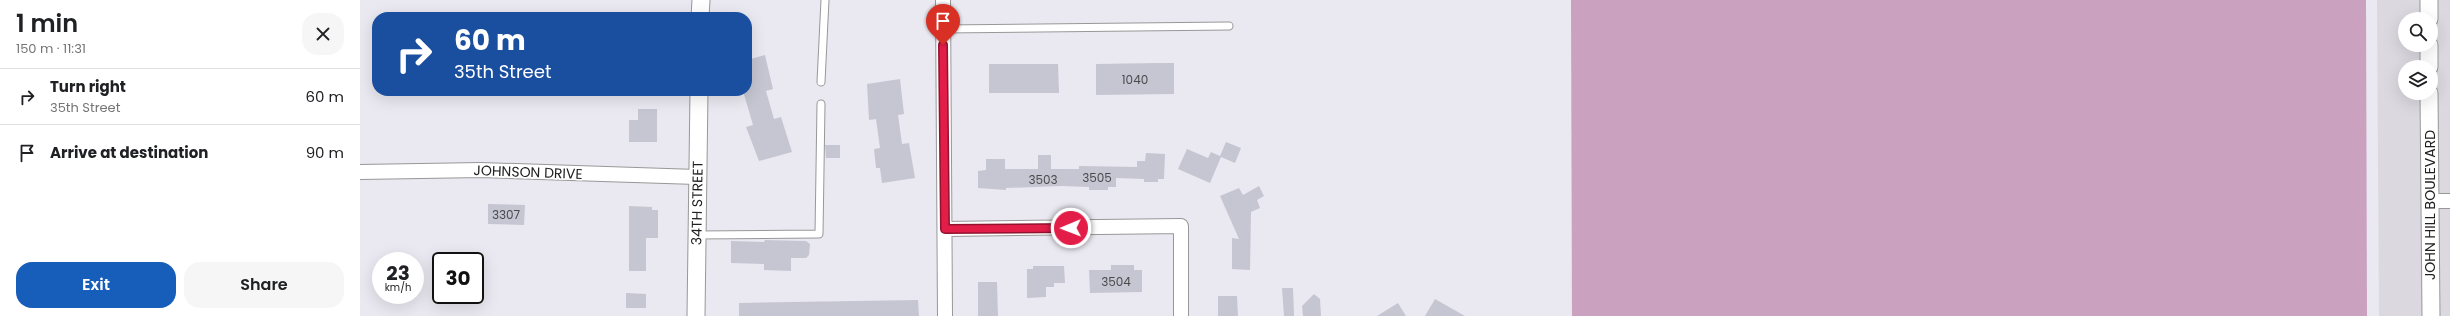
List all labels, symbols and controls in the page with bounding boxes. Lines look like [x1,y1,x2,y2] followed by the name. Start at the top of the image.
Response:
[926,4,960,45] pin
[16,7,78,40] text: 1 min
[932,10,954,32] icon: arrive
[2398,12,2438,100] map controls
[2398,12,2438,52] button: search
[302,13,344,55] button: close
[454,21,526,60] text: 60 m
[388,28,440,80] icon: right
[16,39,86,58] text: 150 m · 11:31
[454,59,552,84] text: 35th Street
[2398,60,2438,100] button: layers
[1122,71,1148,88] house number: 1040
[50,76,126,97] text: Turn right
[16,86,38,108] icon: right
[306,86,344,107] text: 60 m
[50,98,120,117] text: 35th Street
[2420,130,2440,280] street label: JOHN HILL BOULEVARD
[16,142,38,164] icon: arrive
[50,142,208,163] text: Arrive at destination
[306,142,344,163] text: 90 m
[473,160,583,184] street label: JOHNSON DRIVE
[686,160,708,245] street label: 34TH STREET
[1082,169,1112,186] house number: 3505
[1028,171,1058,188] house number: 3503
[492,206,521,223] house number: 3307
[1050,207,1092,249] position arrow
[432,252,484,304] speed limit sign: 30
[386,259,410,287] text: 23
[16,262,176,308] button: Exit
[184,262,344,308] button: Share
[1101,273,1131,290] house number: 3504
[385,280,411,295] text: km/h

